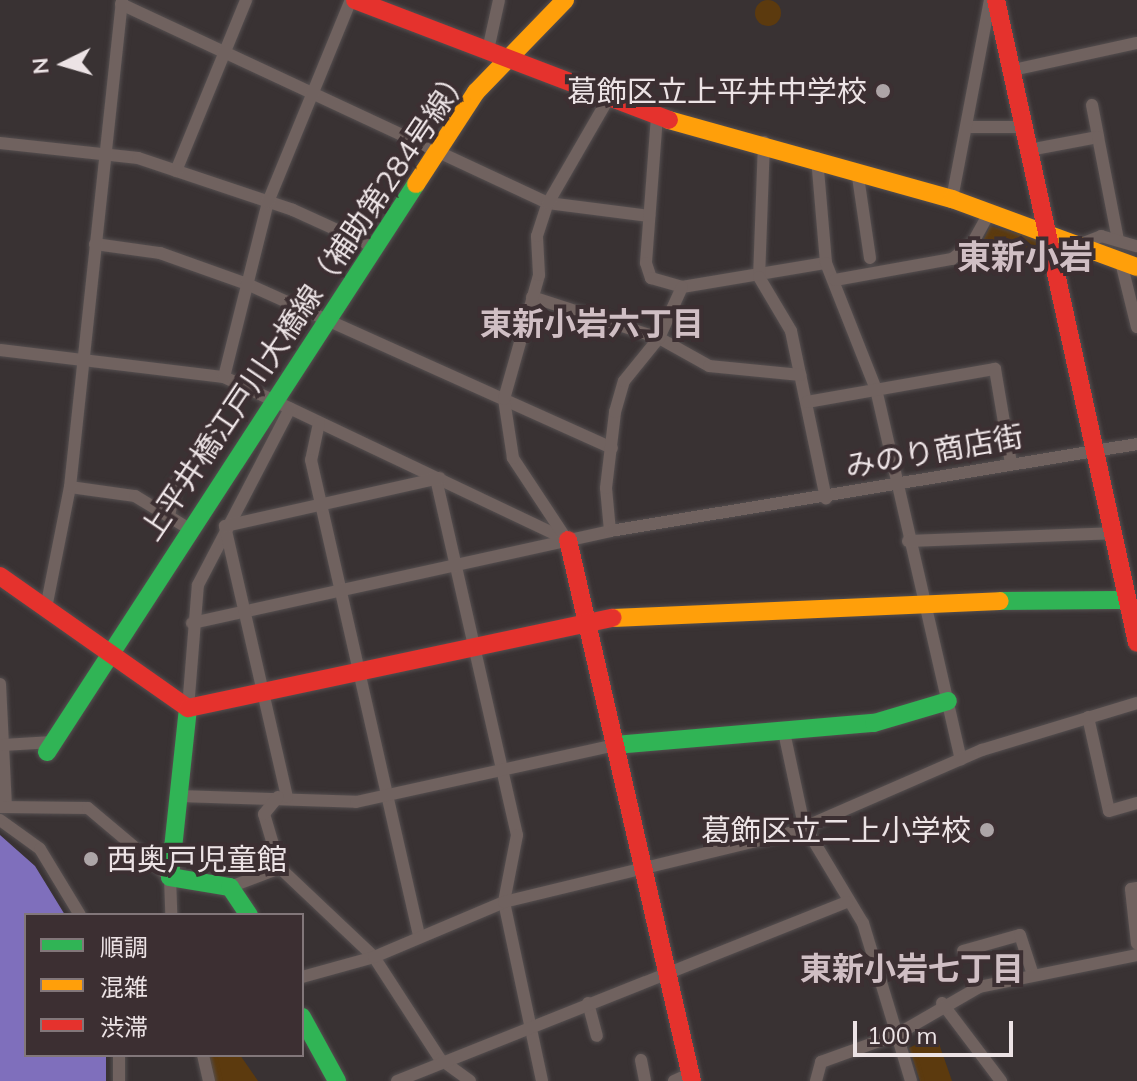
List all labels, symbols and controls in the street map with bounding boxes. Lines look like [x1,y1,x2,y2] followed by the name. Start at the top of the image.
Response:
[24,24,104,104] north arrow
[25,57,55,76] text: N
[132,59,478,547] street label: 上平井橋江戸川大橋線（補助第284号線）
[567,73,867,109] place label: 葛飾区立上平井中学校
[874,82,892,100] marker: 葛飾区立上平井中学校
[957,237,1093,277] district label: 東新小岩
[480,304,704,342] district label: 東新小岩六丁目
[842,418,1026,484] street label: みのり商店街
[701,812,971,848] place label: 葛飾区立二上小学校
[978,821,996,839] marker: 葛飾区立二上小学校
[107,841,287,877] place label: 西奥戸児童館
[82,850,100,868] marker: 西奥戸児童館
[24,913,304,1057] legend
[100,932,148,962] text: 順調
[800,949,1024,987] district label: 東新小岩七丁目
[100,972,148,1002] text: 混雑
[857,1005,1017,1055] scale bar
[100,1012,148,1042] text: 渋滞
[867,1020,938,1050] text: 100 m

